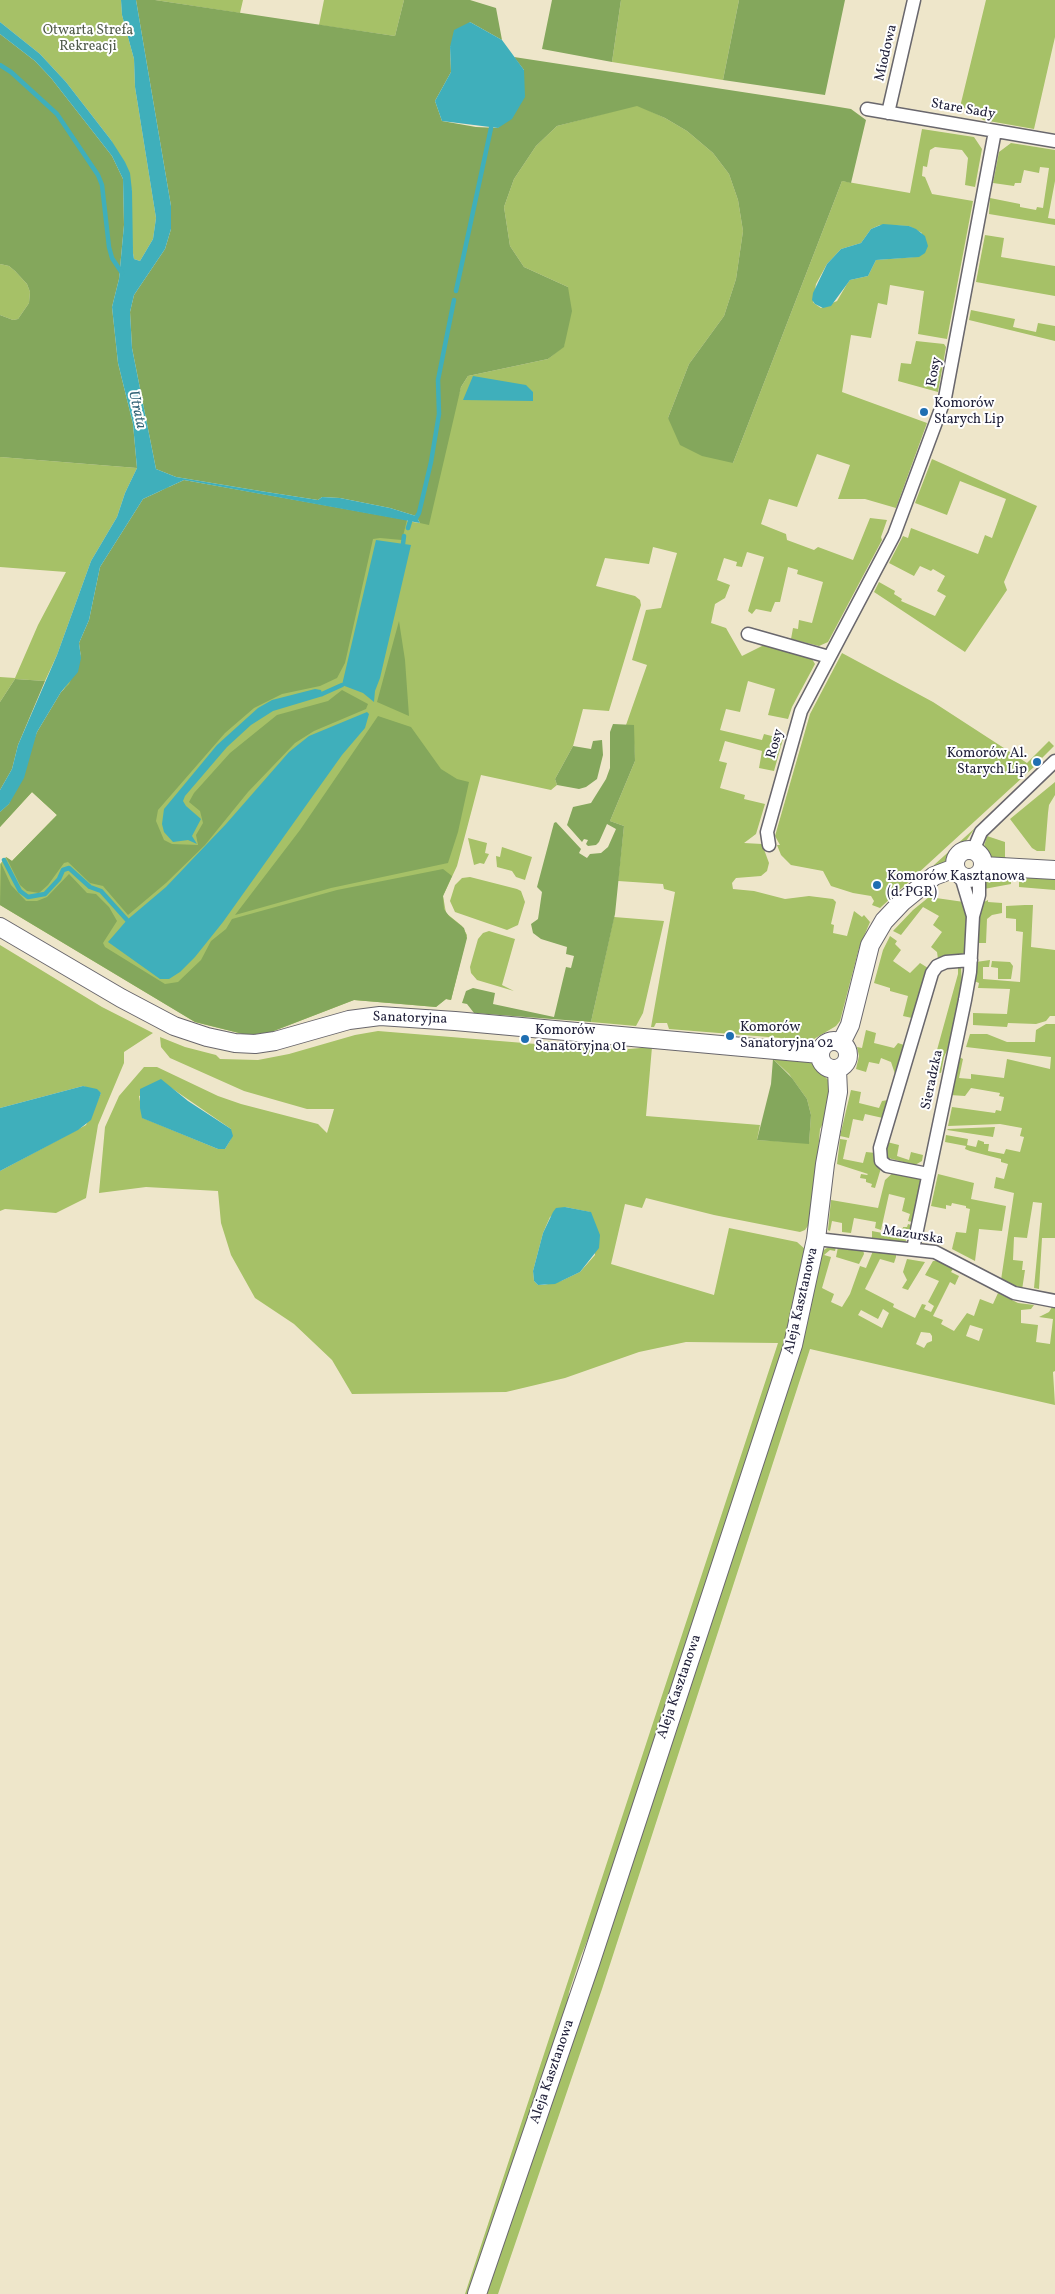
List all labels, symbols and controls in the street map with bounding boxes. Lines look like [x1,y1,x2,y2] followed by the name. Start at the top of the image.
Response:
[43,23,133,56] park label: Otwarta Strefa Rekreacji
[872,23,902,83] street label: Miodowa
[929,96,997,124] street label: Stare Sady
[924,356,946,388] street label: Rosy
[123,389,149,431] water label: Utrata
[934,396,1004,428] place label: Komorów Starych Lip
[918,406,930,418] marker: Komorów Starych Lip
[764,727,788,761] street label: Rosy
[947,746,1027,779] place label: Komorów Al. Starych Lip
[1031,756,1043,768] marker: Komorów Al. Starych Lip
[887,869,1025,902] place label: Komorów Kasztanowa (d. PGR)
[871,879,883,891] marker: Komorów Kasztanowa (d. PGR)
[372,1009,448,1029] street label: Sanatoryjna
[740,1020,834,1052] place label: Komorów Sanatoryjna 02
[535,1023,626,1056] place label: Komorów Sanatoryjna 01
[724,1030,736,1042] marker: Komorów Sanatoryjna 02
[519,1033,531,1045] marker: Komorów Sanatoryjna 01
[918,1048,948,1112] street label: Sieradzka
[881,1223,945,1249] street label: Mazurska
[782,1246,822,1356] street label: Aleja Kasztanowa
[654,1633,706,1741] street label: Aleja Kasztanowa
[527,2018,579,2126] street label: Aleja Kasztanowa

